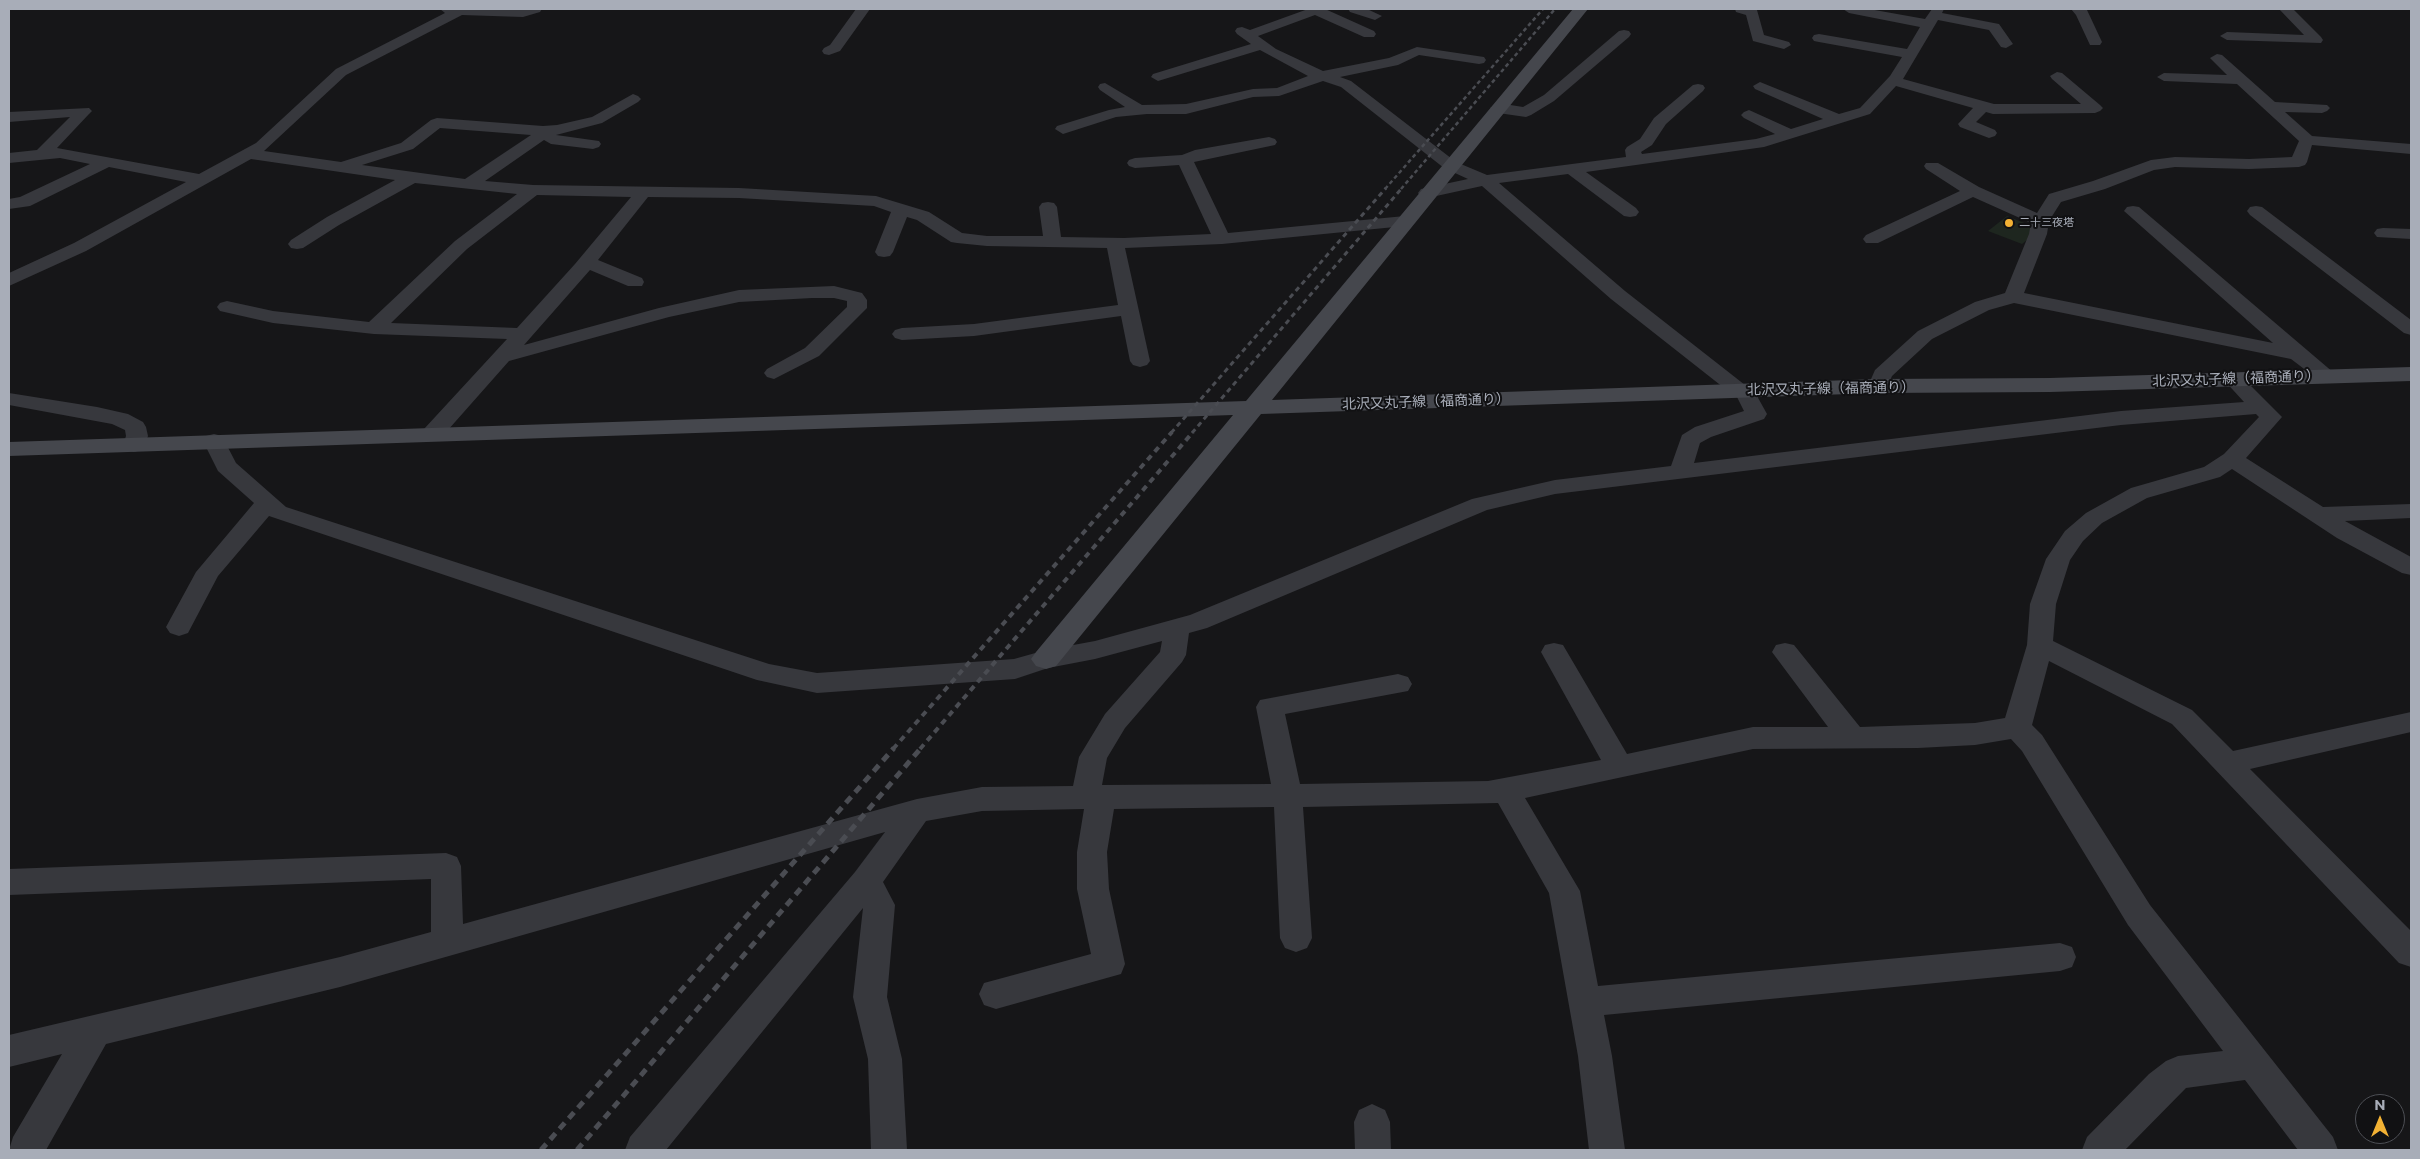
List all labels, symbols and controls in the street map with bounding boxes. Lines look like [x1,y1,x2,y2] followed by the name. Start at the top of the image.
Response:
[2019,216,2074,230] place label: 二十三夜塔
[2003,217,2015,229] marker: 二十三夜塔
[2152,368,2320,390] street label: 北沢又丸子線（福商通り）
[1747,379,1915,399] street label: 北沢又丸子線（福商通り）
[1342,391,1510,413] street label: 北沢又丸子線（福商通り）
[2355,1094,2405,1144] north arrow
[2374,1096,2386,1114] text: N

